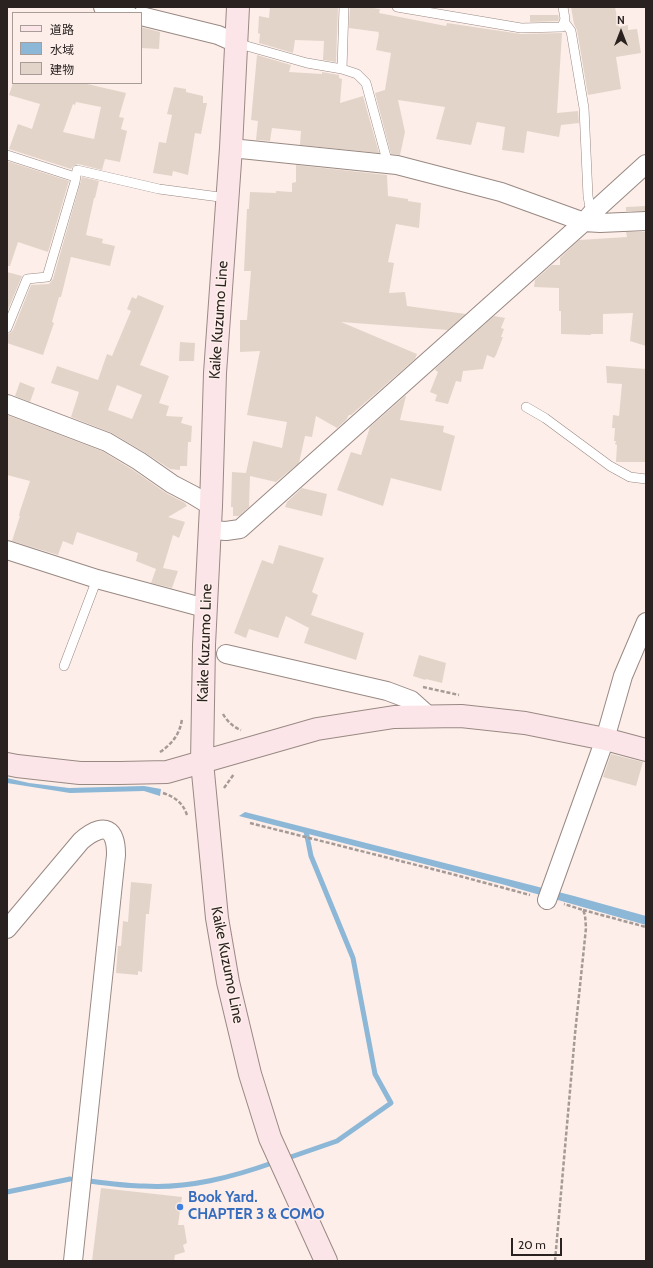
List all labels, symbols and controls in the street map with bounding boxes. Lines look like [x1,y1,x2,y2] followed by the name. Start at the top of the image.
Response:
[12,12,142,84] legend
[601,12,641,52] north arrow
[617,13,625,27] text: N
[50,22,74,37] text: 道路
[50,42,74,57] text: 水域
[50,62,74,77] text: 建物
[206,260,232,380] street label: Kaike Kuzumo Line
[194,583,216,703] street label: Kaike Kuzumo Line
[207,905,247,1025] street label: Kaike Kuzumo Line
[188,1189,324,1224] place label: Book Yard. CHAPTER 3 & COMO
[175,1202,185,1212] marker: Book Yard. CHAPTER 3 & COMO
[513,1230,564,1256] scale bar
[518,1237,546,1252] text: 20 m

